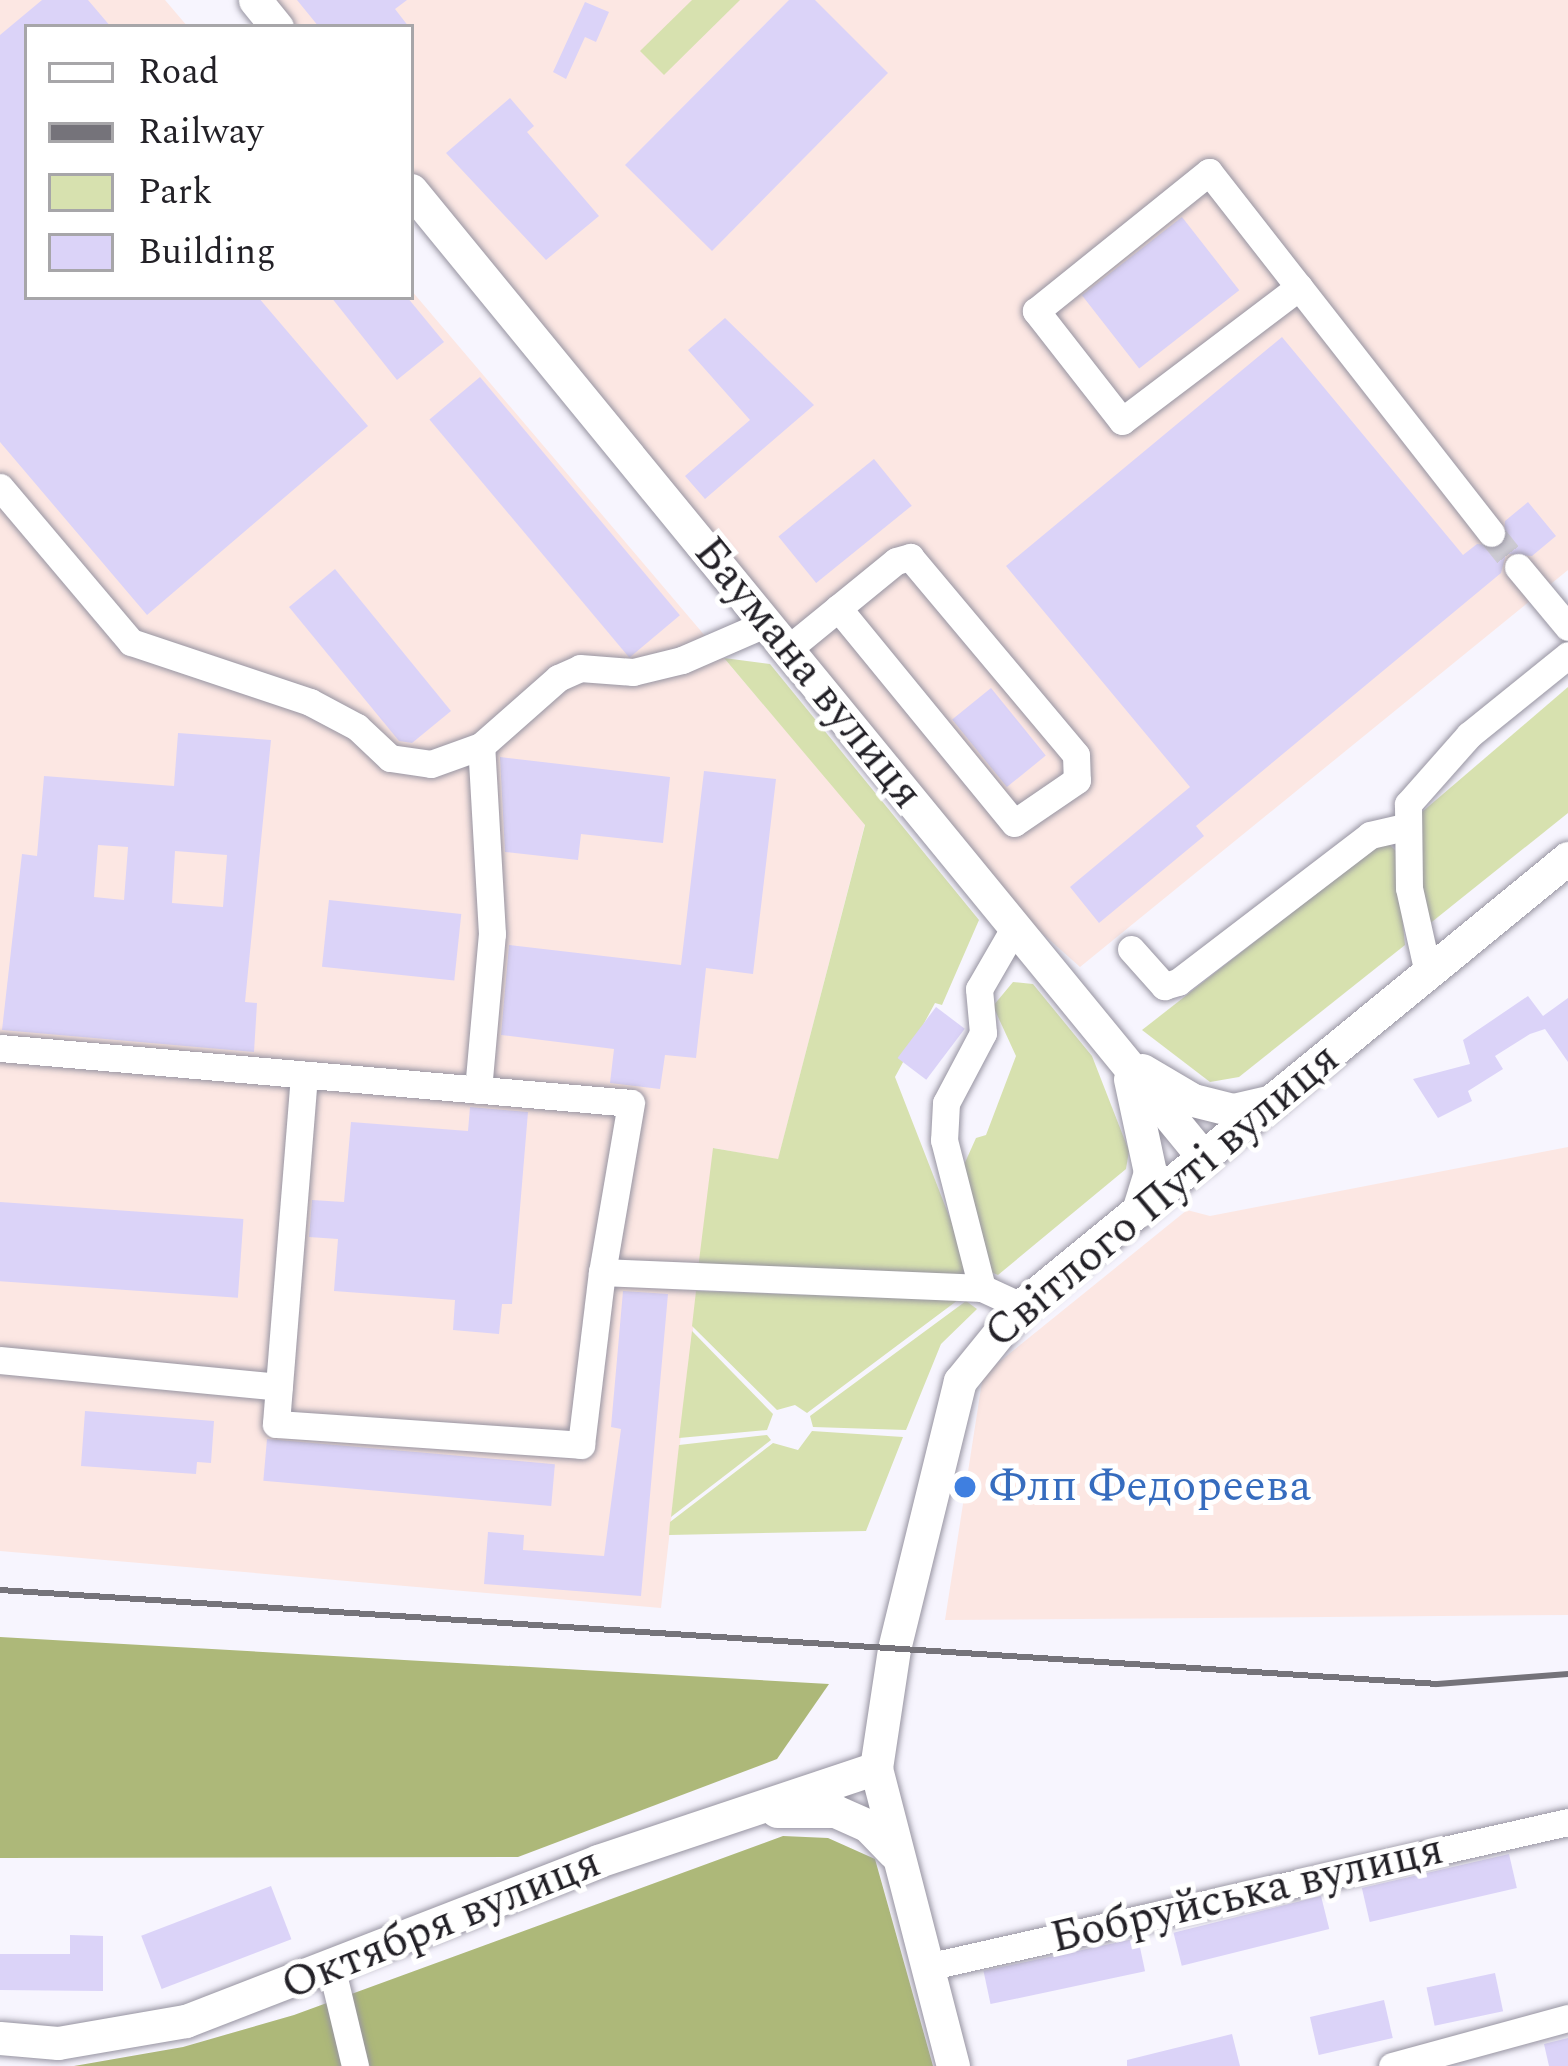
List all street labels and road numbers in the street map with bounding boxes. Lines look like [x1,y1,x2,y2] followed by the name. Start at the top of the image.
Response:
[682,526,934,820] street label: Баумана вулиця
[974,1032,1350,1360] street label: Світлого Путі вулиця
[1046,1823,1448,1965] street label: Бобруйська вулиця
[274,1835,608,2013] street label: Октября вулиця

